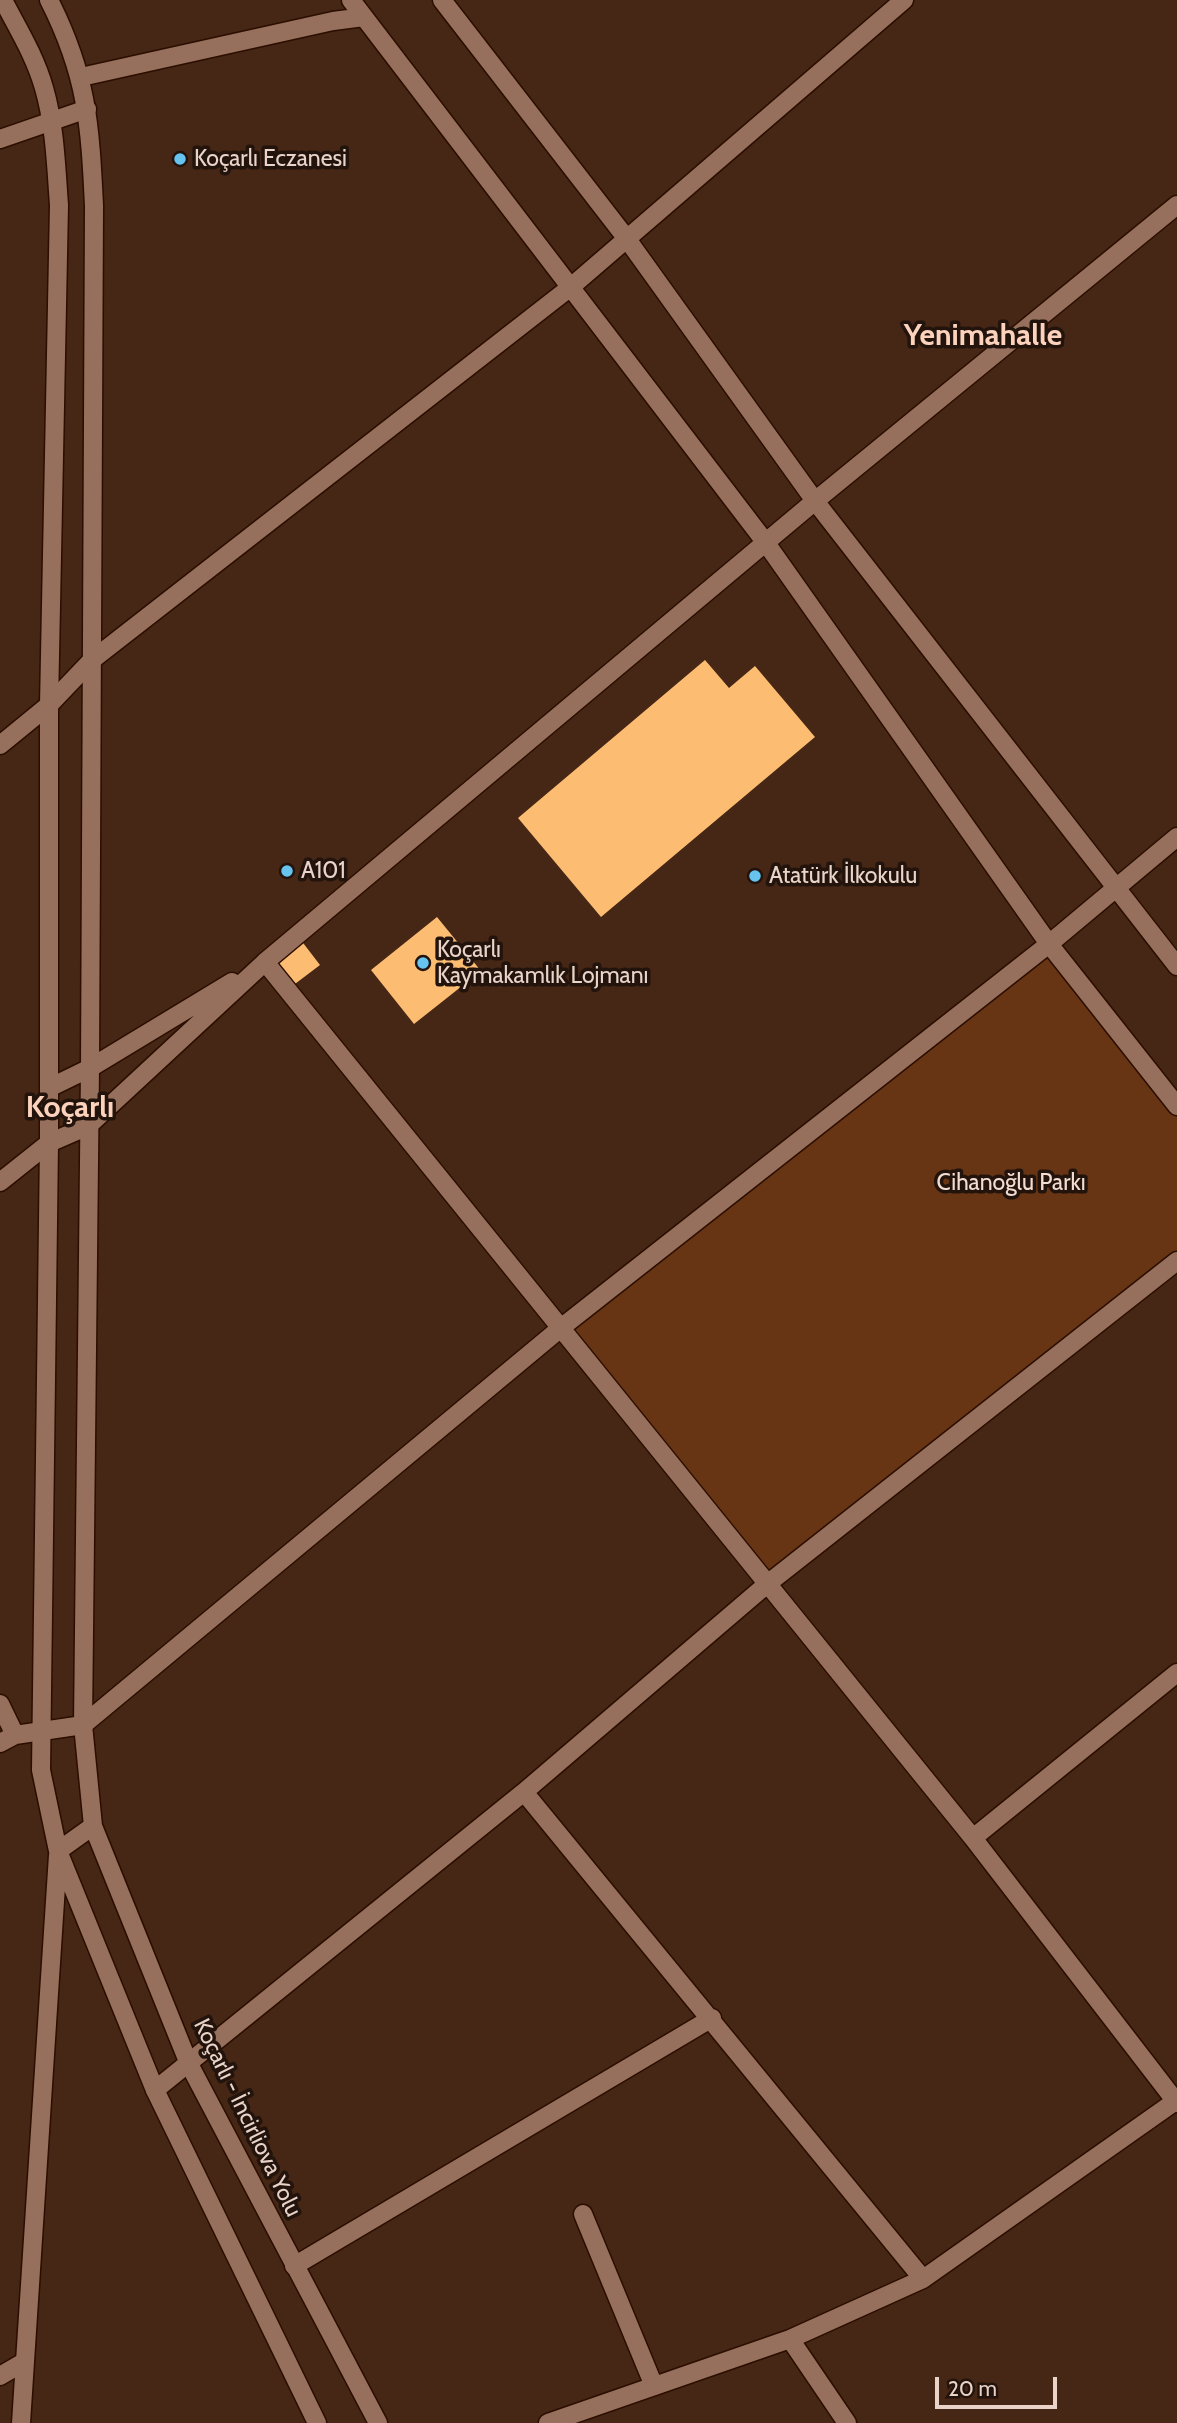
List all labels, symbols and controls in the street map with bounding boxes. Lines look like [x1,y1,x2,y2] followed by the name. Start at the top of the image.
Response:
[194,145,347,173] place label: Koçarlı Eczanesi
[172,151,188,167] marker: Koçarlı Eczanesi
[904,318,1062,354] district label: Yenimahalle
[301,857,346,885] place label: A101
[769,862,917,890] place label: Atatürk İlkokulu
[279,863,295,879] marker: A101
[747,868,763,884] marker: Atatürk İlkokulu
[437,936,648,990] place label: Koçarlı Kaymakamlık Lojmanı
[415,955,431,971] marker: Koçarlı Kaymakamlık Lojmanı
[26,1090,114,1126] district label: Koçarlı
[936,1169,1086,1197] park label: Cihanoğlu Parkı
[187,2015,307,2221] street label: Koçarlı - İncirliova Yolu
[939,2364,1062,2408] scale bar
[948,2376,997,2401] text: 20 m

